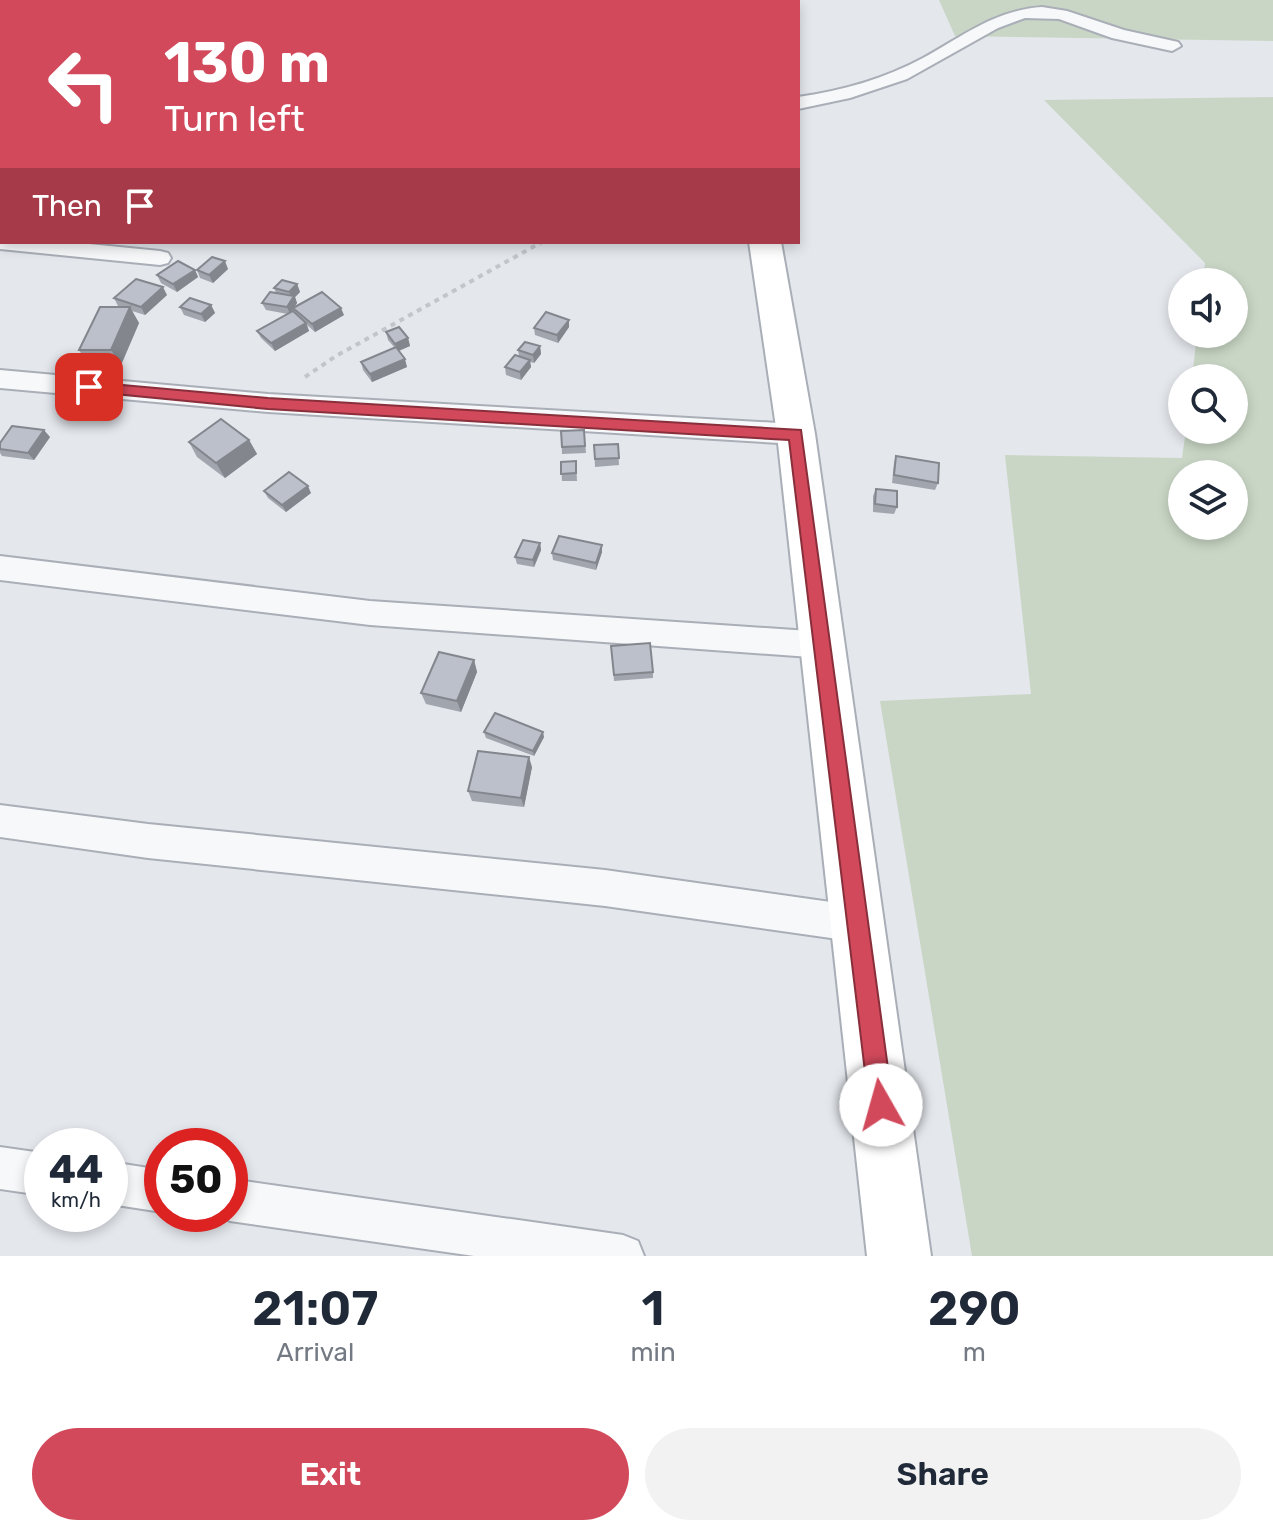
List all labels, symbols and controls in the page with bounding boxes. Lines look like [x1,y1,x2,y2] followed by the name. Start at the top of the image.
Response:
[164,30,330,96] text: 130 m
[32,32,136,136] icon: left
[164,97,305,140] text: Turn left
[118,184,162,228] icon: arrive
[32,188,102,224] text: Then
[1168,268,1248,540] map controls
[1168,268,1248,348] button: sound
[55,353,123,421] pin
[1168,364,1248,444] button: search
[67,365,111,409] icon: arrive
[1168,460,1248,540] button: layers
[839,1063,923,1147] position arrow
[144,1128,248,1232] speed limit sign: 50
[49,1146,103,1193] text: 44
[51,1188,101,1212] text: km/h
[252,1280,378,1337] text: 21:07
[642,1280,665,1337] text: 1
[928,1280,1021,1337] text: 290
[276,1337,354,1368] text: Arrival
[630,1337,676,1368] text: min
[963,1337,986,1368] text: m
[32,1428,629,1520] button: Exit
[645,1428,1241,1520] button: Share

